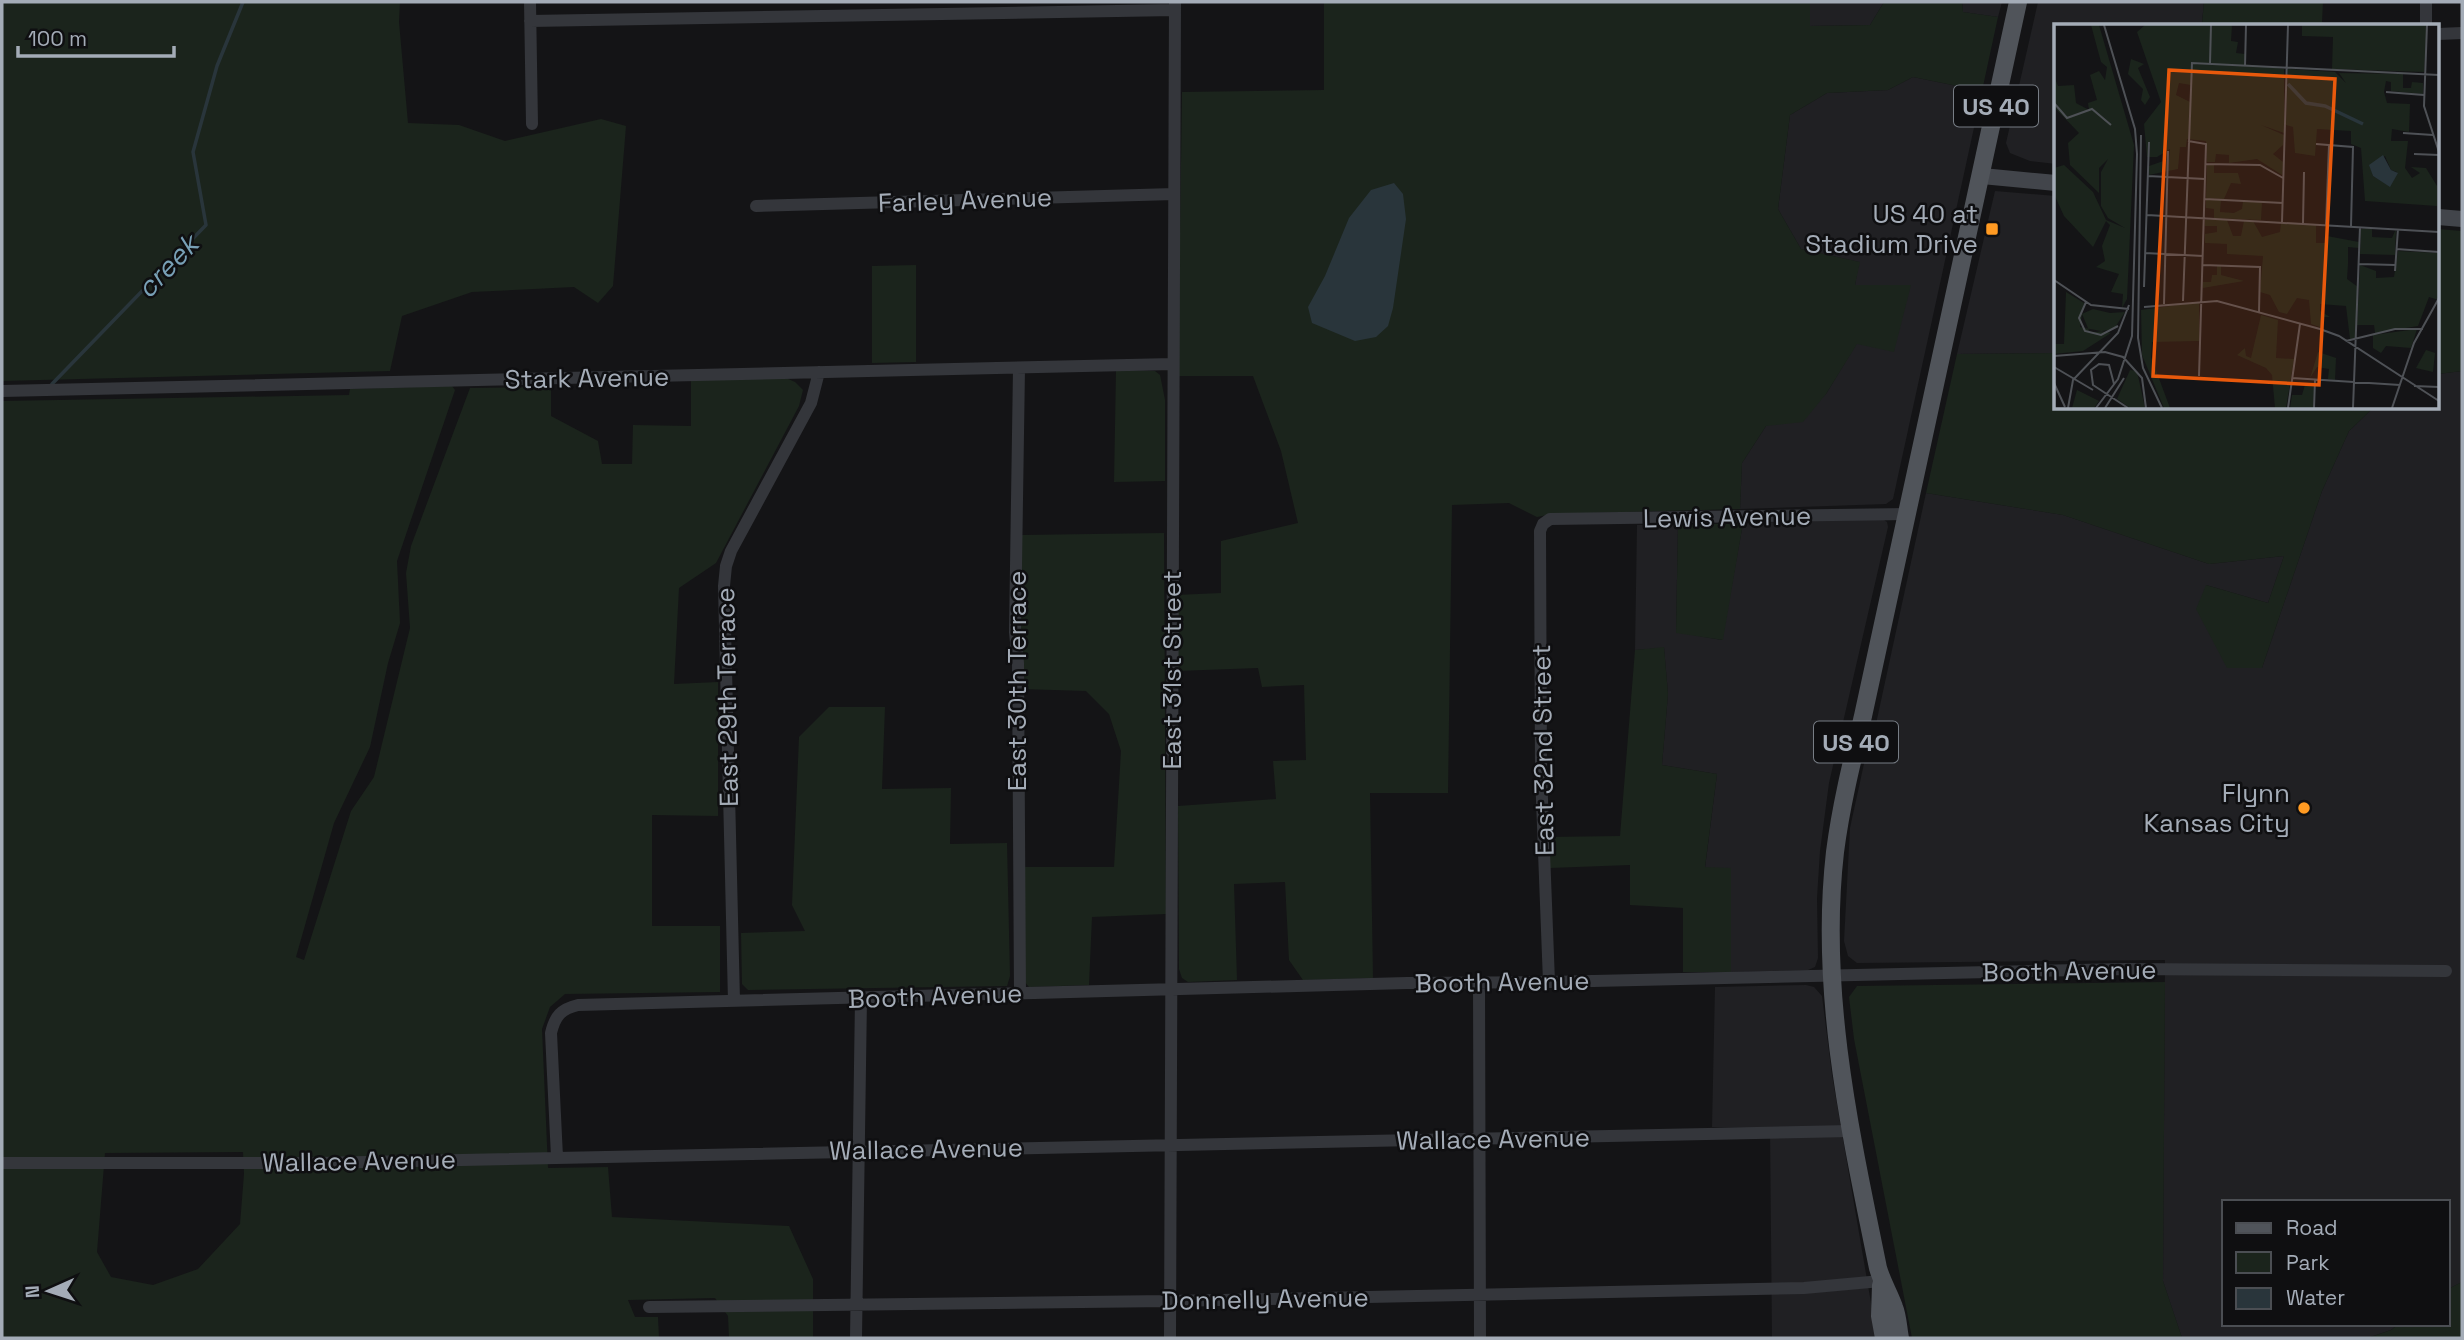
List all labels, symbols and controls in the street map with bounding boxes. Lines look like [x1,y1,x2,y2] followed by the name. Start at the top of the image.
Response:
[18,14,173,58] scale bar
[2054,24,2440,410] inset map
[28,25,87,52] text: 100 m
[1954,86,2038,126] road number: US 40
[877,180,1053,220] street label: Farley Avenue
[1805,197,1978,261] place label: US 40 at Stadium Drive
[1984,221,2000,237] marker: US 40 at Stadium Drive
[128,224,208,305] water label: creek
[504,360,670,396] street label: Stark Avenue
[1643,499,1811,535] street label: Lewis Avenue
[1155,570,1189,770] street label: East 31st Street
[1000,571,1034,791] street label: East 30th Terrace
[708,587,746,807] street label: East 29th Terrace
[1524,644,1562,856] street label: East 32nd Street
[1814,722,1898,762] road number: US 40
[2143,776,2290,840] place label: Flynn Kansas City
[2296,800,2312,816] marker: Flynn Kansas City
[1981,952,2157,990] street label: Booth Avenue
[1414,963,1590,1001] street label: Booth Avenue
[847,976,1023,1016] street label: Booth Avenue
[1396,1120,1590,1158] street label: Wallace Avenue
[829,1130,1023,1168] street label: Wallace Avenue
[262,1142,456,1180] street label: Wallace Avenue
[2222,1200,2450,1326] legend
[2286,1214,2338,1241] text: Road
[2286,1249,2330,1276] text: Park
[14,1256,84,1326] north arrow
[1161,1280,1369,1318] street label: Donnelly Avenue
[2286,1284,2345,1311] text: Water
[20,1285,45,1299] text: N

